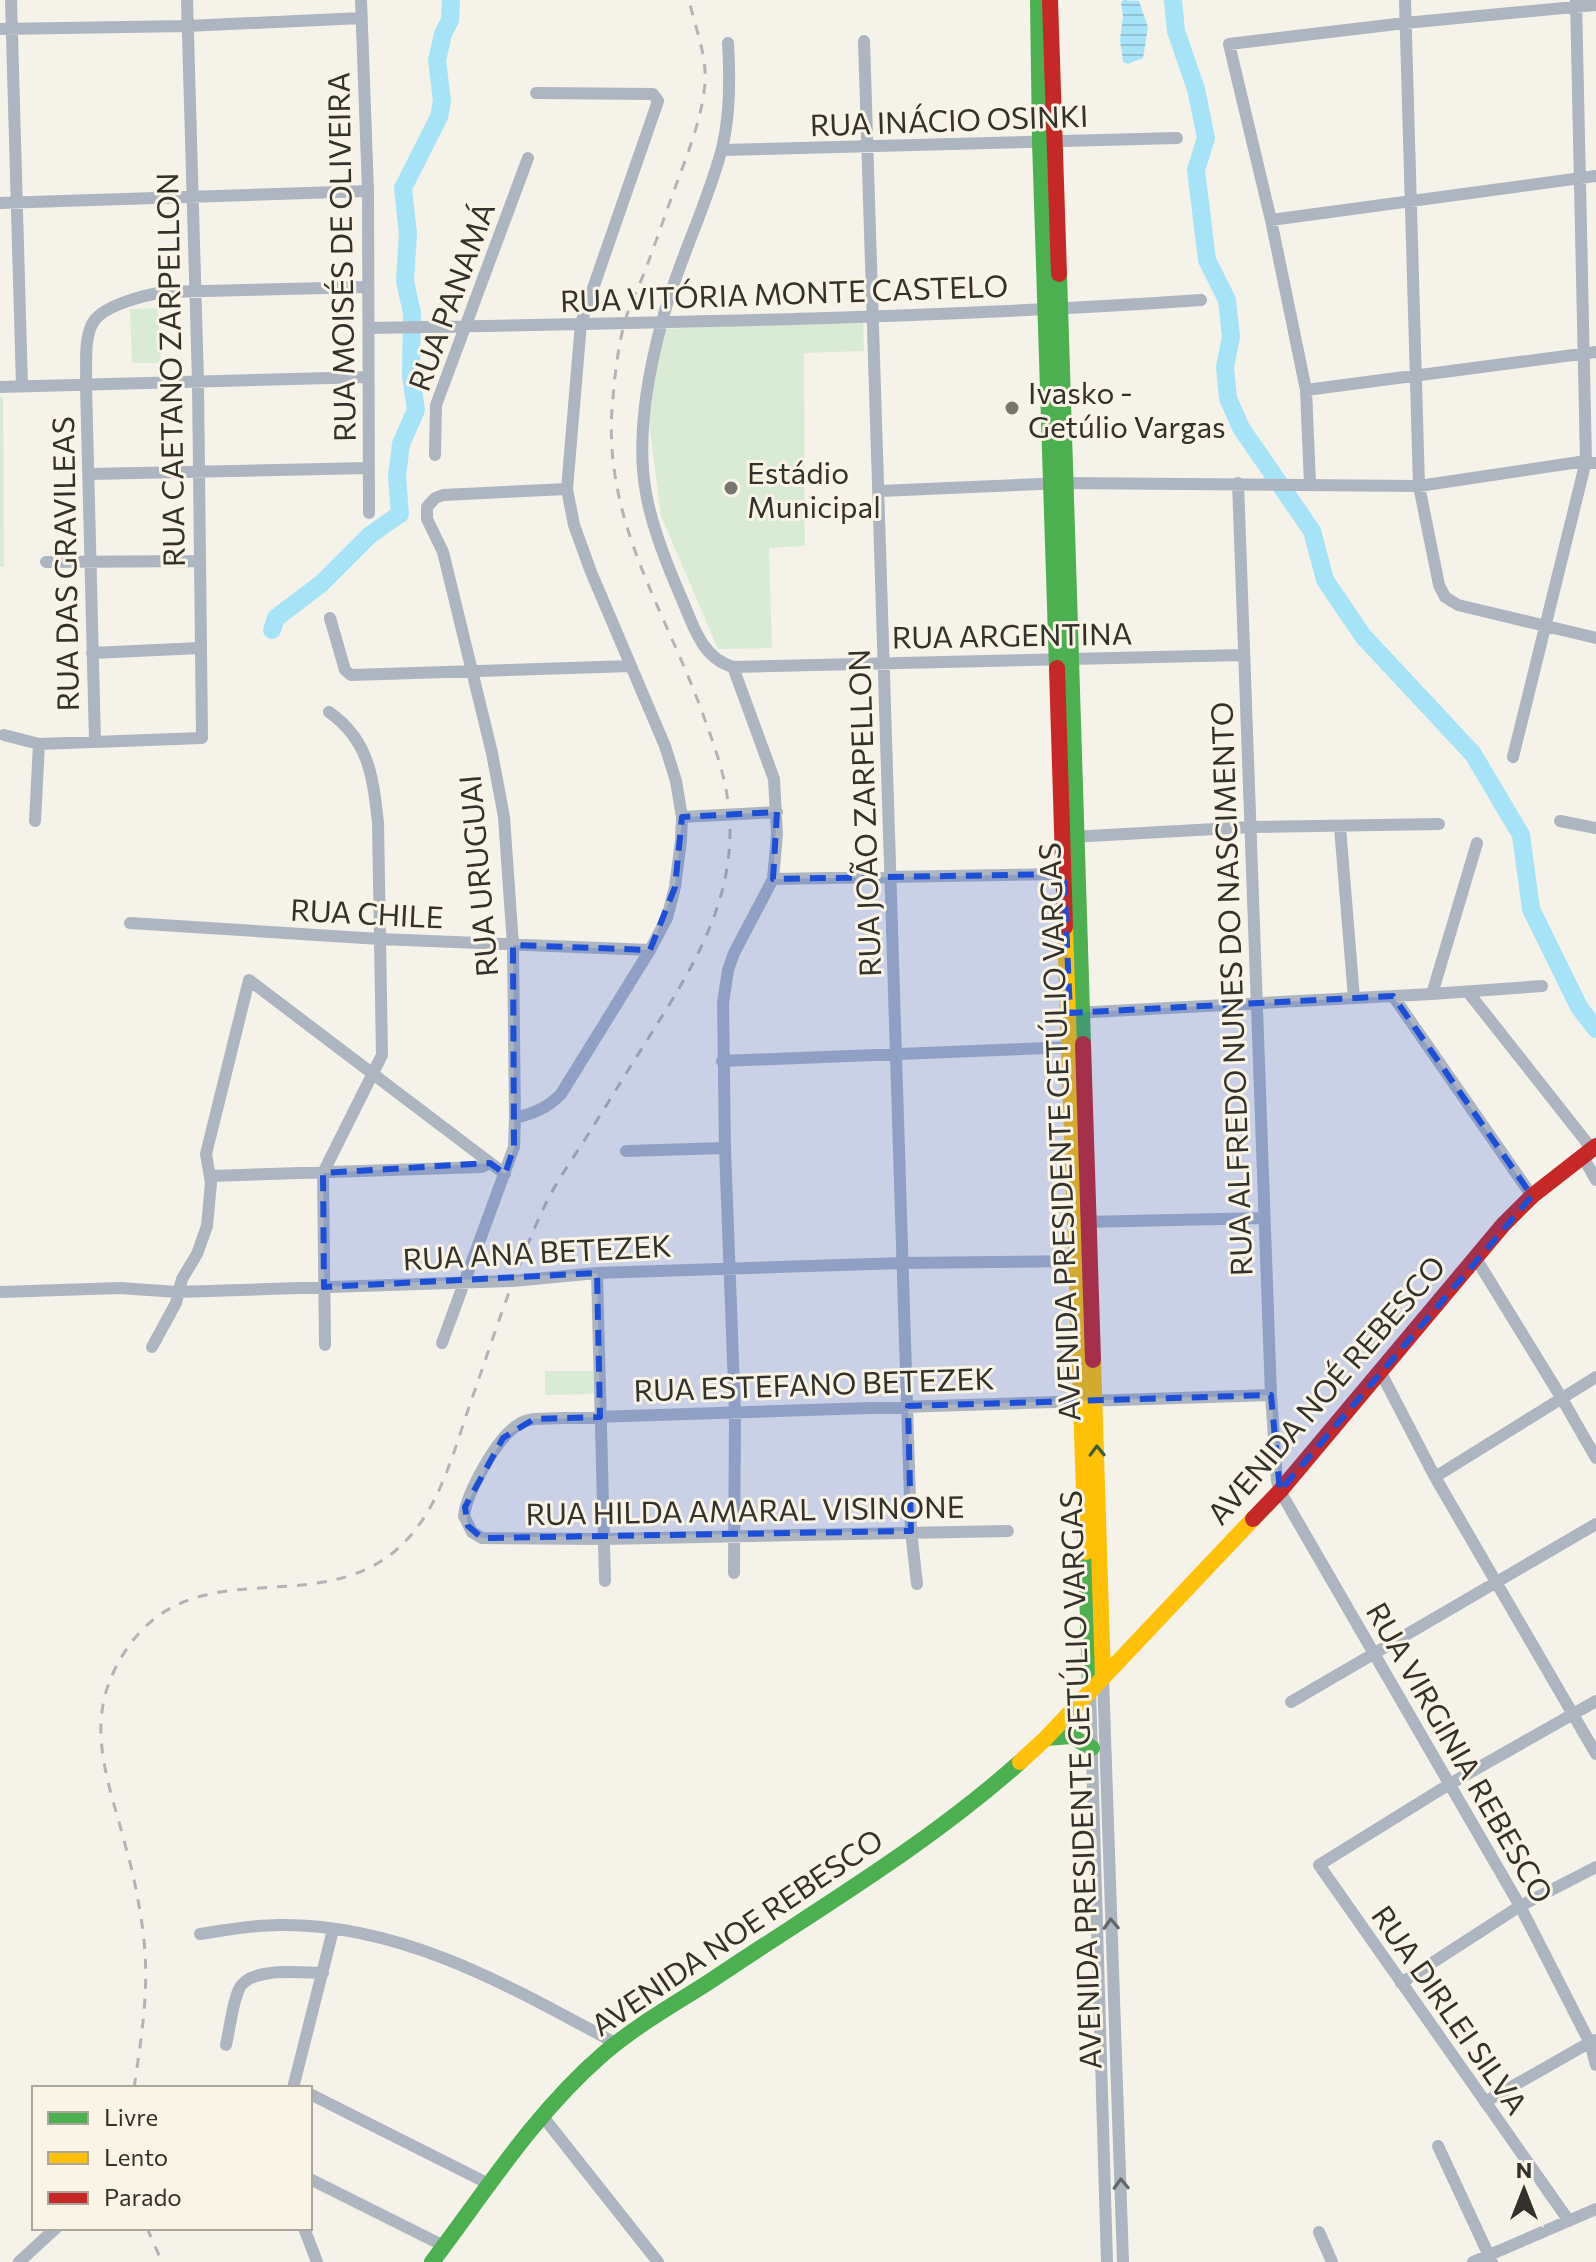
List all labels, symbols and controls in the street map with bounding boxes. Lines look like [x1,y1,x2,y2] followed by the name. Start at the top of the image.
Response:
[318,72,362,442] street label: RUA MOISÉS DE OLIVEIRA
[809,96,1089,142] street label: RUA INÁCIO OSINKI
[147,172,191,568] street label: RUA CAETANO ZARPELLON
[399,197,501,395] street label: RUA PANAMÁ
[559,266,1009,318] street label: RUA VITÓRIA MONTE CASTELO
[1028,373,1226,444] place label: Ivasko - Getúlio Vargas
[1003,399,1021,417] marker: Ivasko - Getúlio Vargas
[43,416,85,712] street label: RUA DAS GRAVILEAS
[747,453,881,524] place label: Estádio Municipal
[722,479,740,497] marker: Estádio Municipal
[891,613,1133,655] street label: RUA ARGENTINA
[839,649,887,977] street label: RUA JOÃO ZARPELLON
[1201,701,1259,1277] street label: RUA ALFREDO NUNES DO NASCIMENTO
[450,774,504,978] street label: RUA URUGUAI
[1029,842,1087,1422] street label: AVENIDA PRESIDENTE GETÚLIO VARGAS
[289,890,445,934] street label: RUA CHILE
[402,1225,672,1277] street label: RUA ANA BETEZEK
[1198,1247,1452,1531] street label: AVENIDA NOÉ REBESCO
[633,1358,995,1408] street label: RUA ESTEFANO BETEZEK
[1088,1444,1106,1457] one-way arrow
[525,1487,965,1531] street label: RUA HILDA AMARAL VISINONE
[1050,1490,1108,2070] street label: AVENIDA PRESIDENTE GETÚLIO VARGAS
[1360,1595,1562,1909] street label: RUA VIRGINIA REBESCO
[583,1819,889,2043] street label: AVENIDA NOE REBESCO
[1365,1897,1537,2121] street label: RUA DIRLEI SILVA
[1103,1917,1120,1930] one-way arrow
[32,2086,312,2230] legend
[104,2102,158,2131] text: Livre
[104,2142,168,2171] text: Lento
[1484,2150,1564,2230] north arrow
[1516,2156,1532,2183] text: N
[1112,2177,1129,2190] one-way arrow
[104,2182,182,2211] text: Parado

